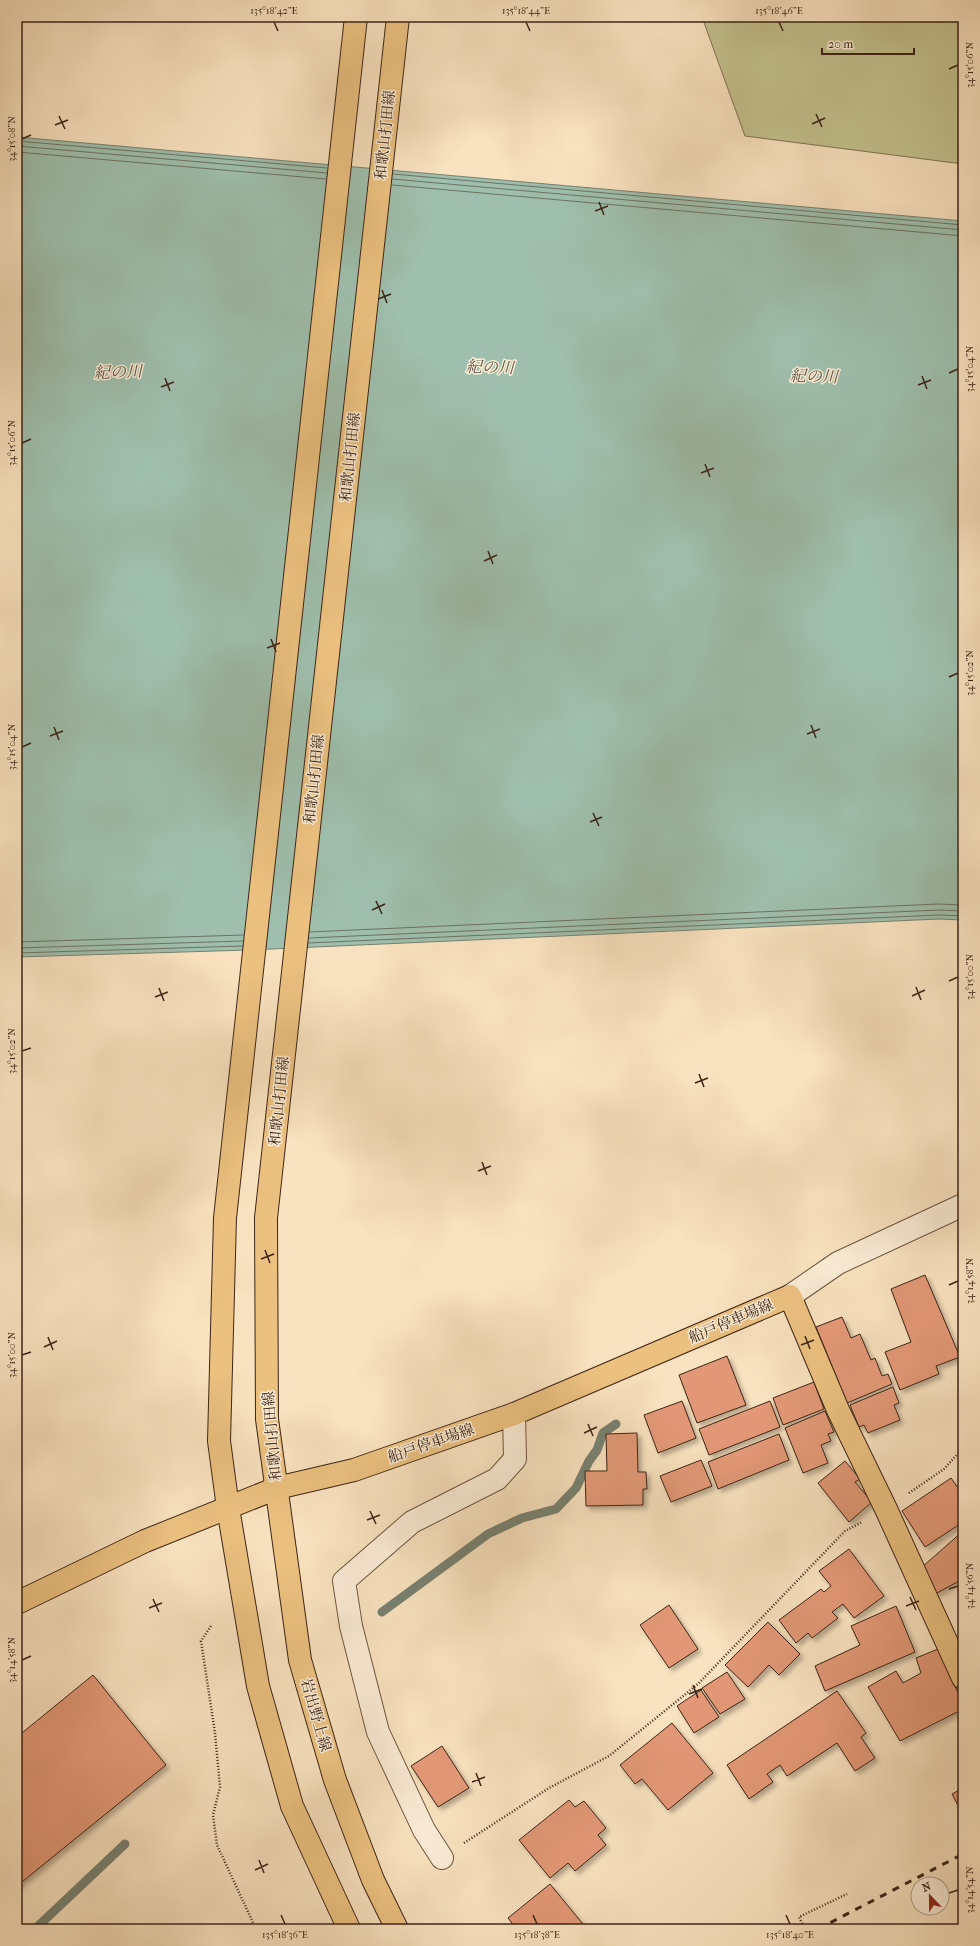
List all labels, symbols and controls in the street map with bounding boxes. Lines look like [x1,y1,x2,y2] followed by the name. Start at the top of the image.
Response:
[250,5,298,17] text: 135°18'42"E
[502,5,550,17] text: 135°18'44"E
[755,5,803,17] text: 135°18'46"E
[822,30,914,56] scale bar
[828,37,853,51] text: 20 m
[964,42,976,88] text: 34°15'06"N
[371,89,399,181] street label: 和歌山打田線
[6,116,18,162] text: 34°15'08"N
[964,345,976,392] text: 34°15'04"N
[466,357,516,377] water label: 紀の川
[94,362,144,382] water label: 紀の川
[790,366,840,386] water label: 紀の川
[336,411,364,503] street label: 和歌山打田線
[6,420,18,466] text: 34°15'06"N
[964,650,976,696] text: 34°15'02"N
[6,723,18,770] text: 34°15'04"N
[300,733,328,825] street label: 和歌山打田線
[964,954,976,1000] text: 34°15'00"N
[6,1028,18,1074] text: 34°15'02"N
[265,1055,293,1147] street label: 和歌山打田線
[964,1258,976,1304] text: 34°14'58"N
[686,1295,776,1347] street label: 船戸停車場線
[6,1332,18,1378] text: 34°15'00"N
[259,1390,285,1482] street label: 和歌山打田線
[386,1420,476,1466] street label: 船戸停車場線
[964,1562,976,1609] text: 34°14'56"N
[6,1637,18,1683] text: 34°14'58"N
[297,1676,335,1754] street label: 岩出野上線
[964,1866,976,1913] text: 34°14'54"N
[910,1876,950,1916] north arrow
[920,1879,933,1895] text: N
[262,1929,308,1941] text: 135°18'36"E
[514,1929,560,1941] text: 135°18'38"E
[766,1929,814,1941] text: 135°18'40"E

